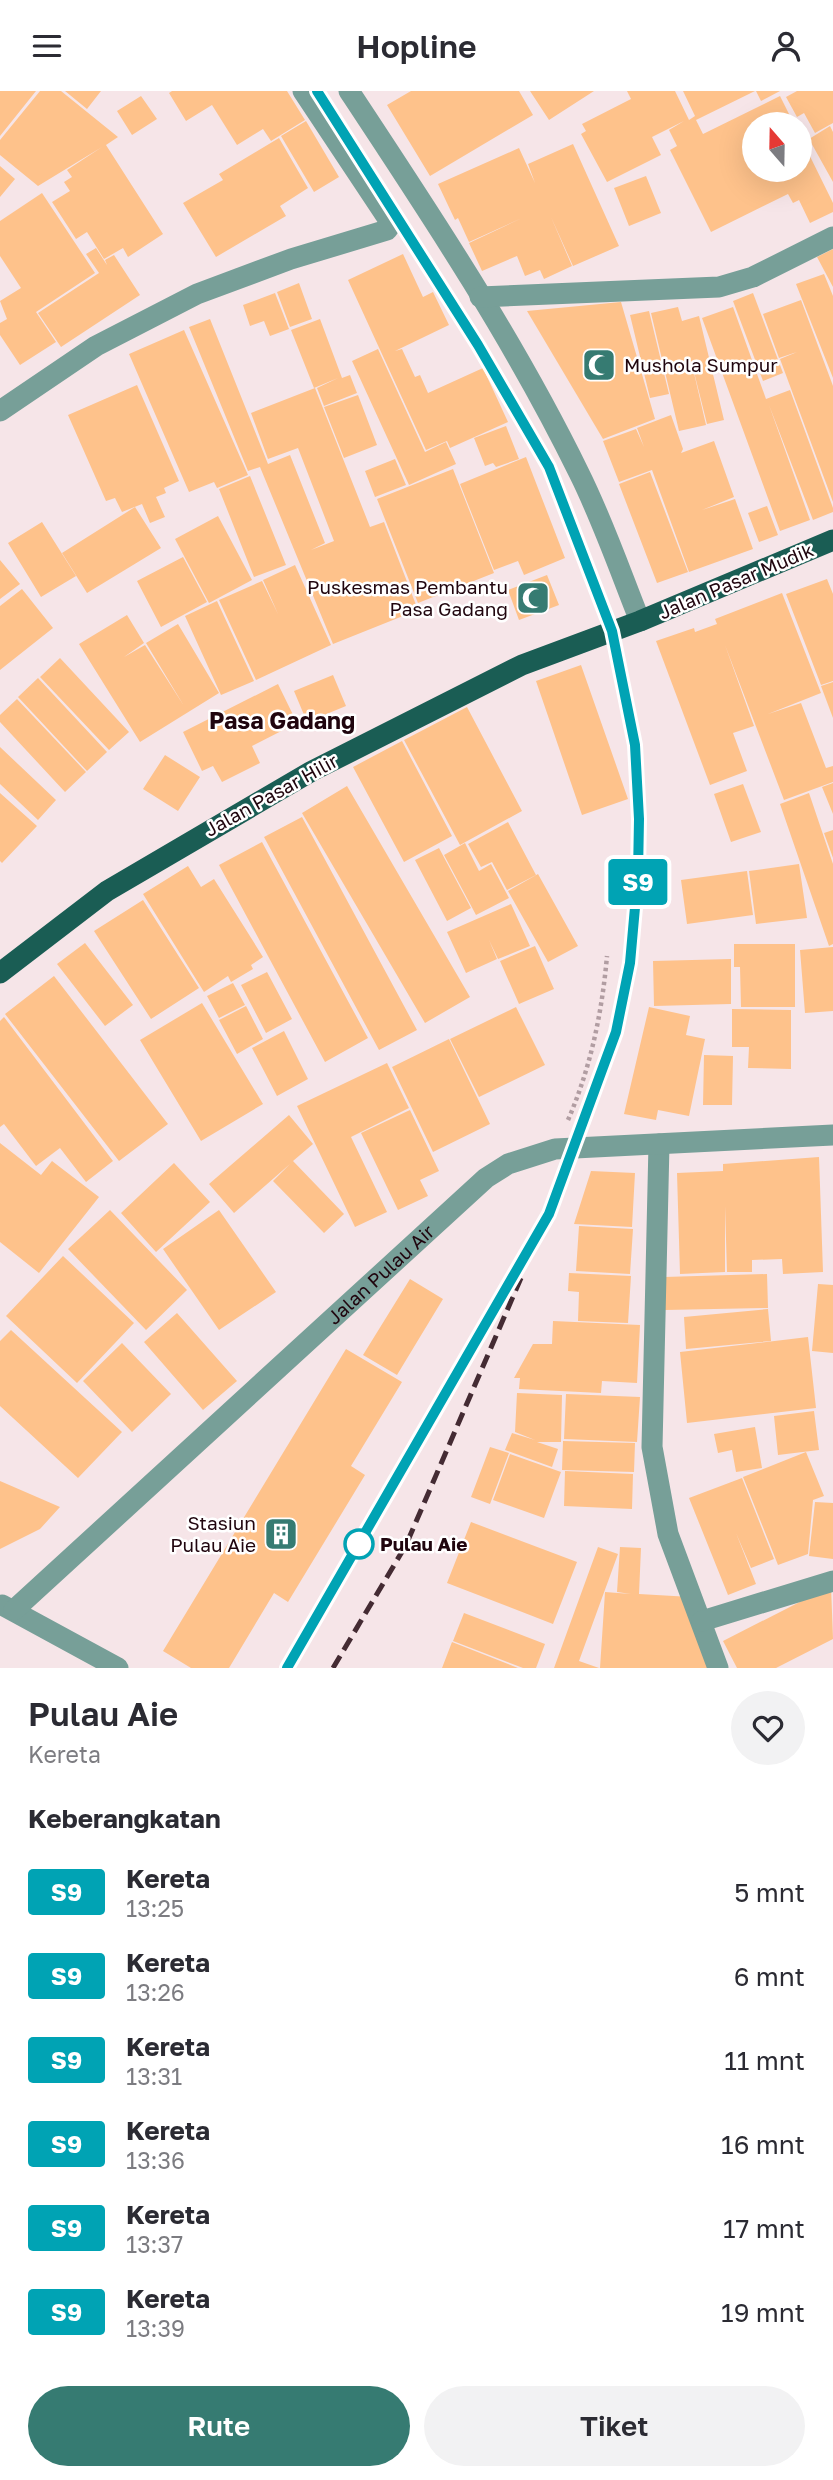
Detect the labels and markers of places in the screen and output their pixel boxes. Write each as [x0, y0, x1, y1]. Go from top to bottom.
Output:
mosque icon: Mushola Sumpur [580, 346, 618, 384]
place label: Mushola Sumpur [624, 353, 778, 376]
place label: Puskesmas Pembantu Pasa Gadang [307, 575, 508, 620]
mosque icon: Puskesmas Pembantu Pasa Gadang [514, 579, 552, 617]
place label: Stasiun Pulau Aie [170, 1511, 256, 1556]
building icon: Stasiun Pulau Aie [262, 1515, 300, 1553]
marker: Pulau Aie [344, 1529, 374, 1559]
place label: Pulau Aie [380, 1532, 467, 1555]

